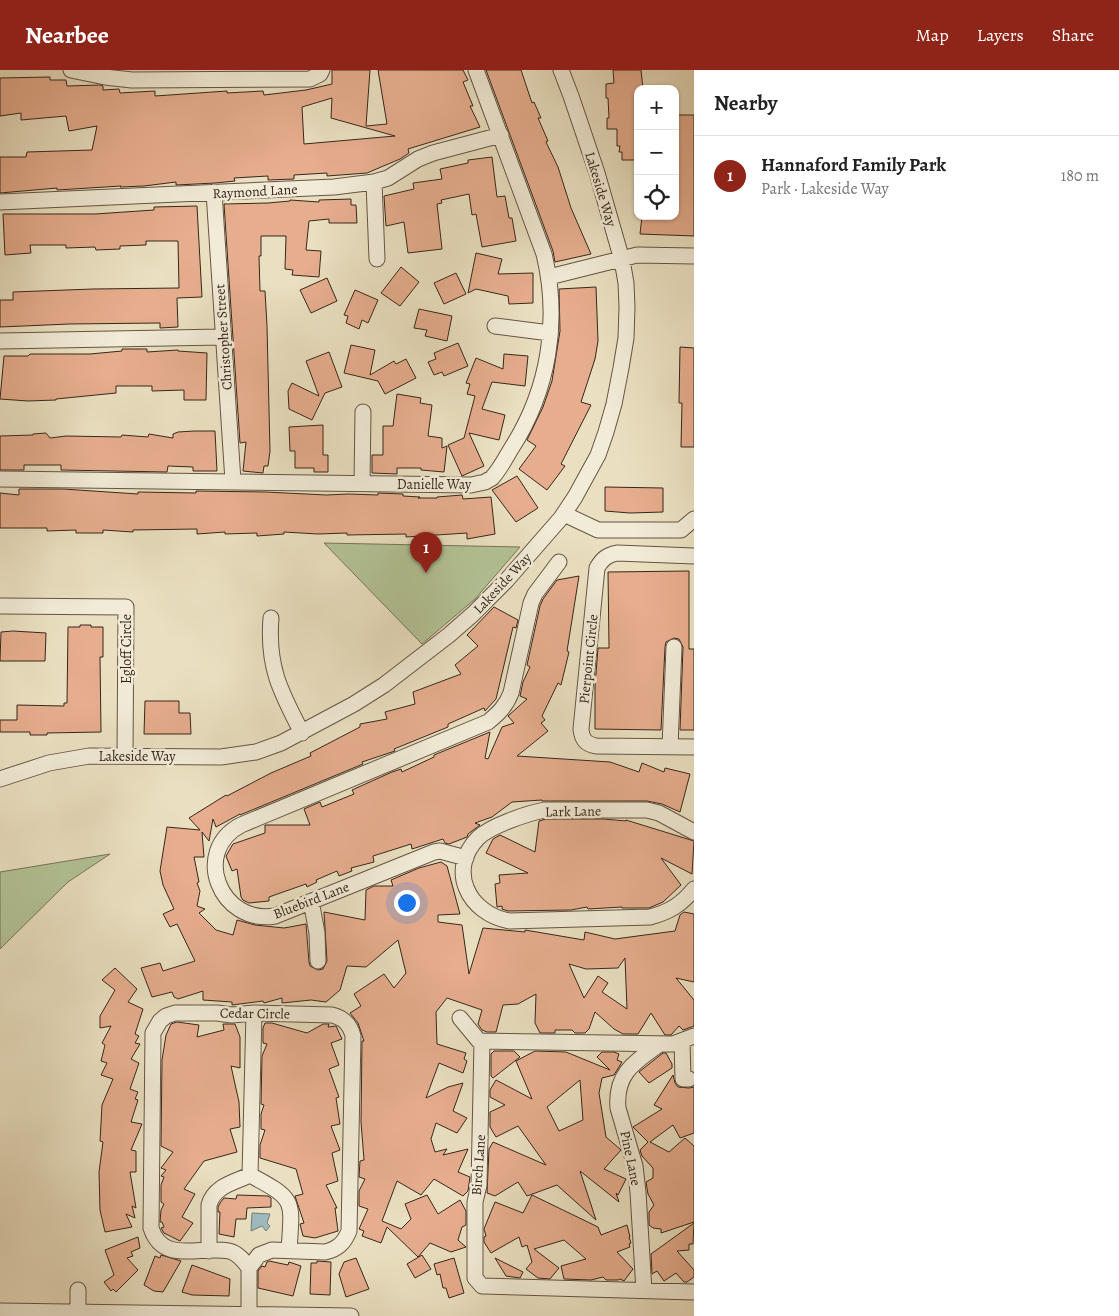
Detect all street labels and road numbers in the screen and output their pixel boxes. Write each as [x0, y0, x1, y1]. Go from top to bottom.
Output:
street label: Lakeside Way [580, 149, 621, 230]
street label: Raymond Lane [212, 180, 298, 203]
street label: Christopher Street [210, 283, 237, 391]
street label: Danielle Way [397, 475, 472, 494]
street label: Lakeside Way [469, 548, 536, 618]
street label: Pierpoint Circle [574, 613, 603, 705]
street label: Egloff Circle [117, 614, 136, 684]
street label: Lakeside Way [98, 747, 176, 766]
street label: Lark Lane [545, 802, 601, 821]
street label: Bluebird Lane [271, 877, 352, 924]
street label: Cedar Circle [220, 1003, 290, 1024]
street label: Pine Lane [615, 1129, 646, 1187]
street label: Birch Lane [467, 1134, 490, 1196]

